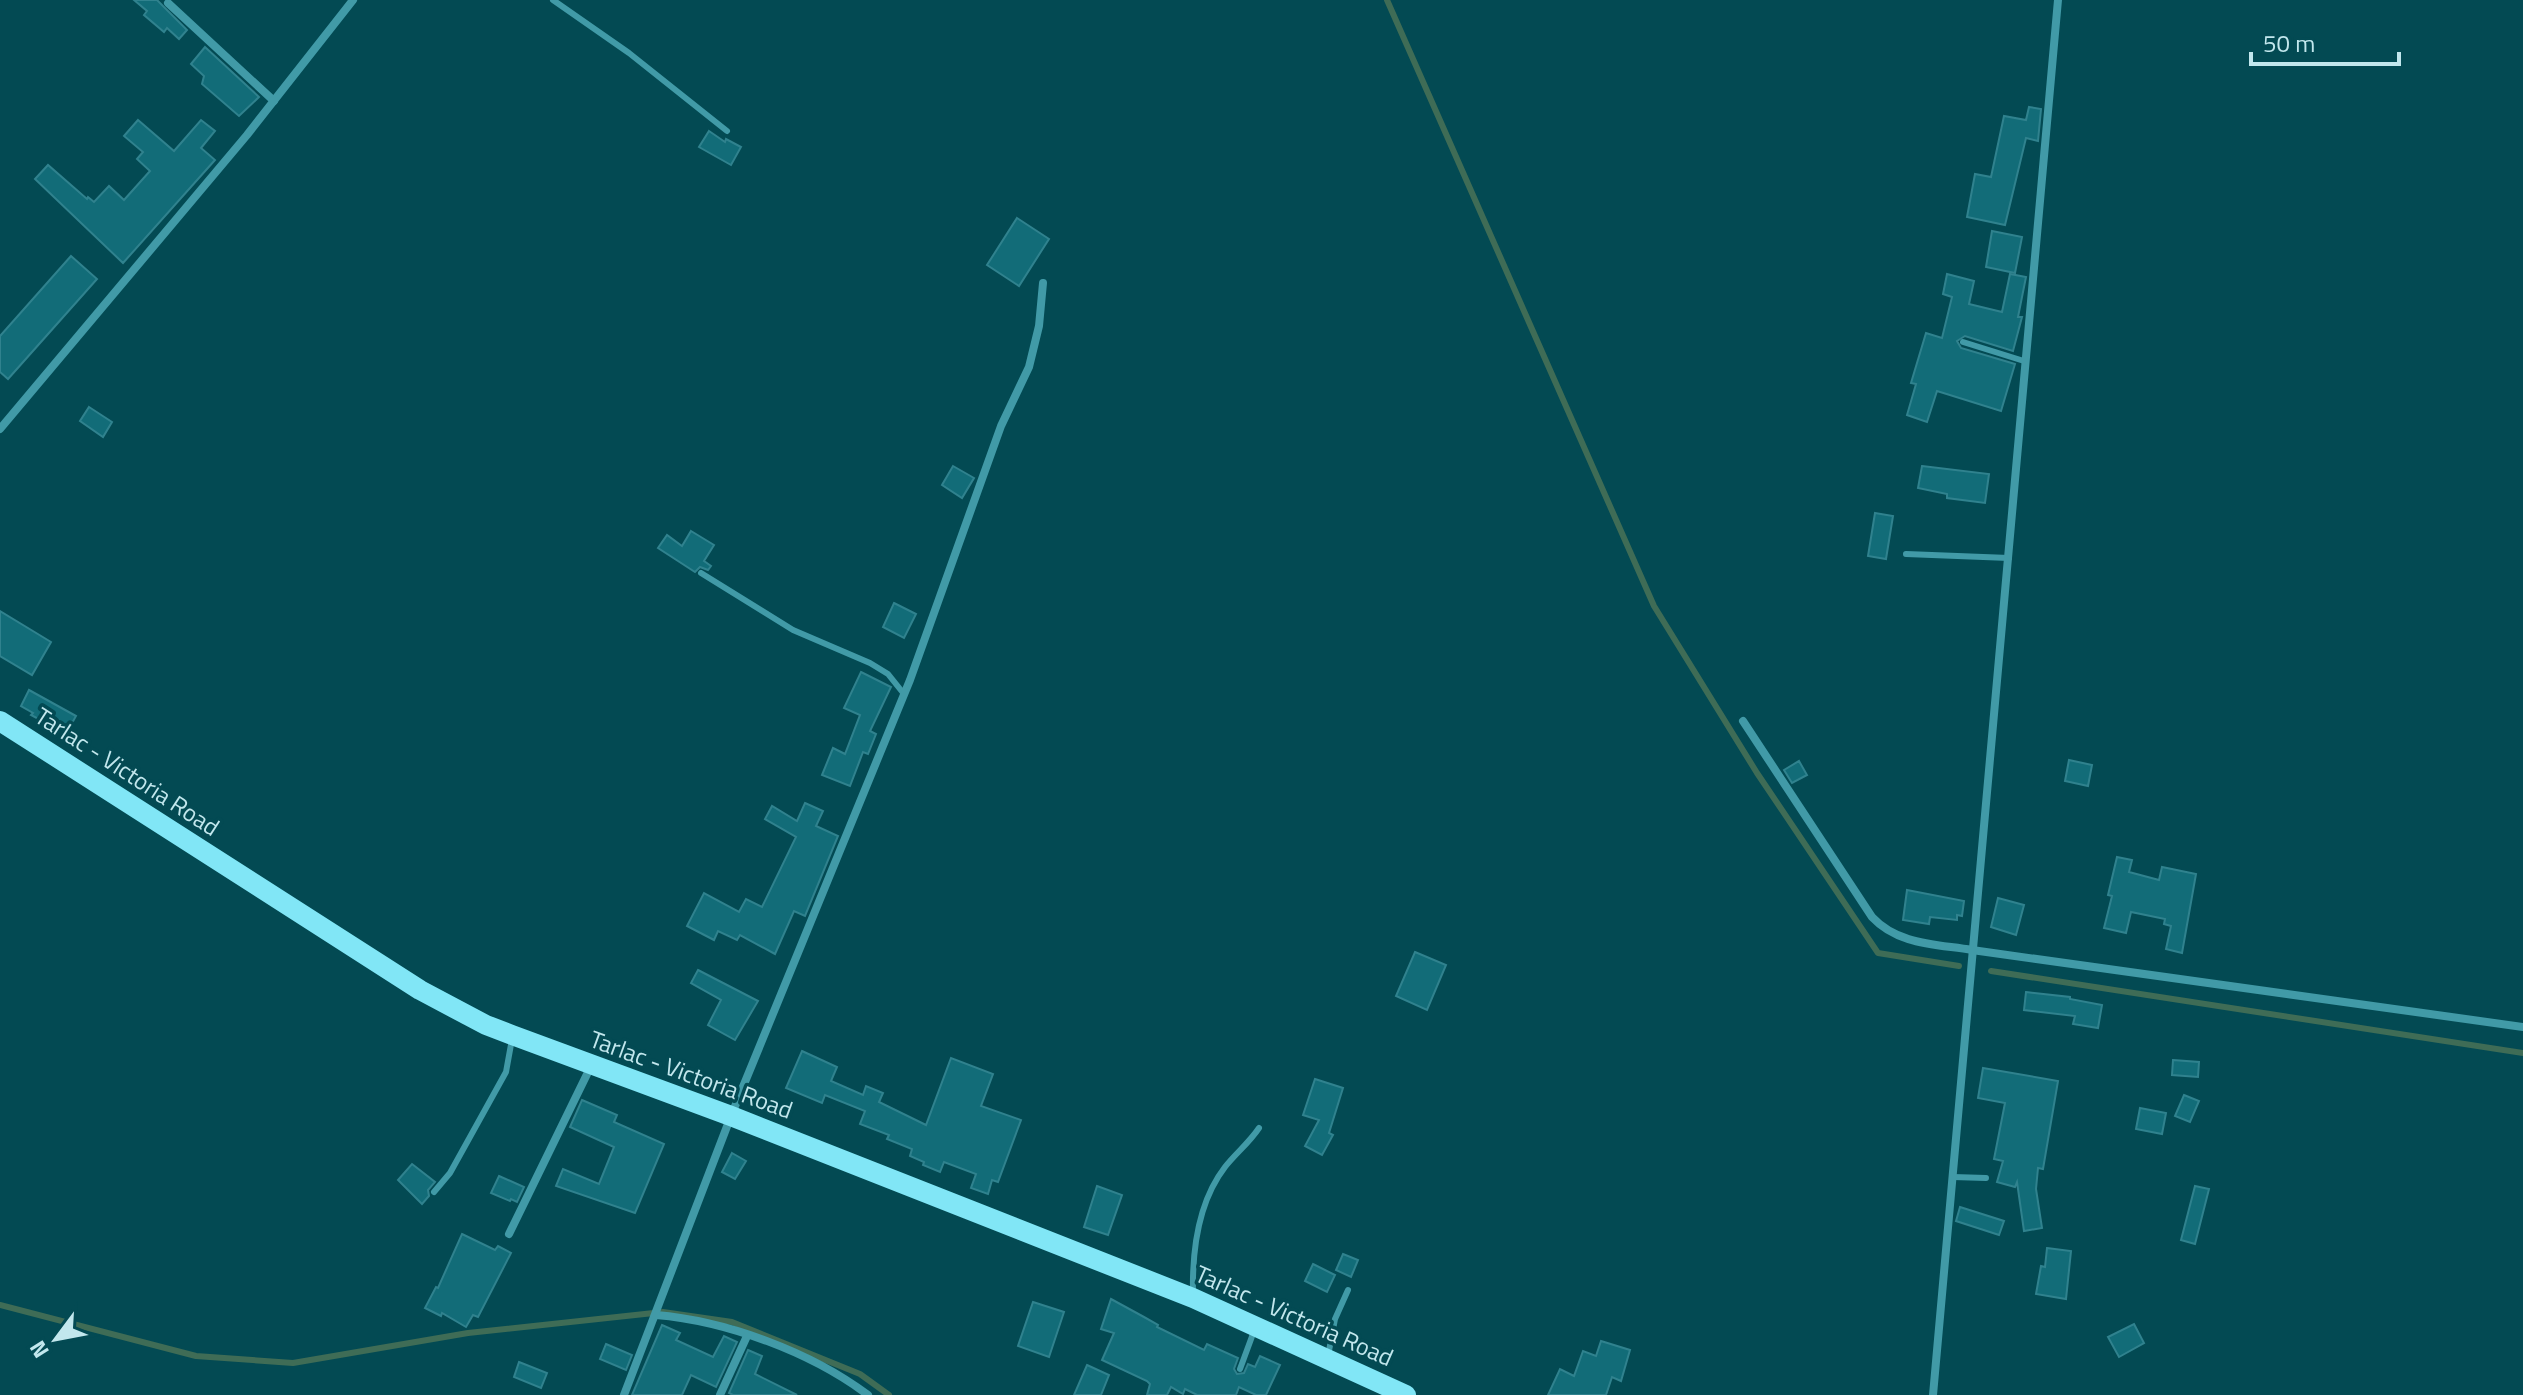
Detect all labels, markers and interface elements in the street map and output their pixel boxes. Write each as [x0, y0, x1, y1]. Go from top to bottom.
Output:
scale bar [2251, 16, 2399, 66]
text: 50 m [2263, 25, 2315, 61]
street label: Tarlac - Victoria Road [28, 698, 227, 844]
street label: Tarlac - Victoria Road [585, 1021, 798, 1127]
street label: Tarlac - Victoria Road [1190, 1255, 1399, 1375]
north arrow [16, 1299, 96, 1379]
text: N [21, 1334, 57, 1365]

